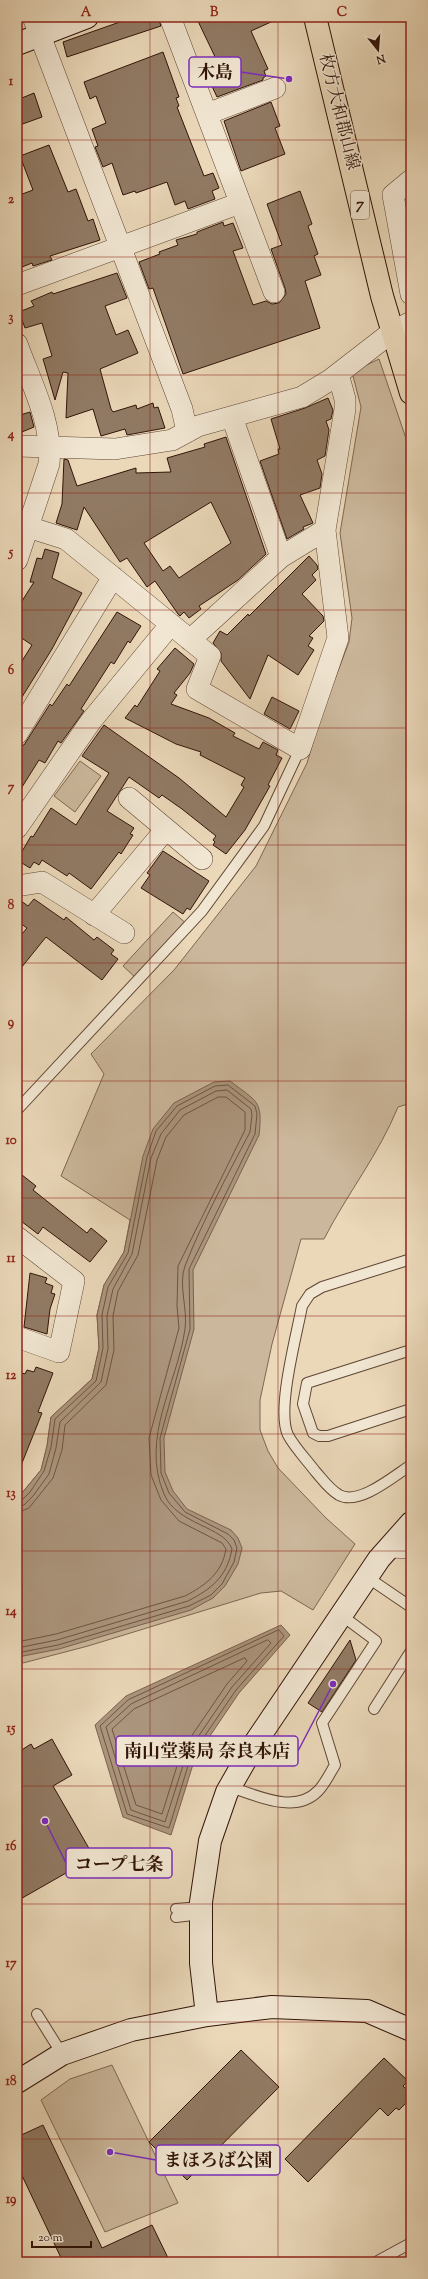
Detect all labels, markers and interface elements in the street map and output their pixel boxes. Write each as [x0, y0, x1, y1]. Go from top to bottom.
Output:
text: A [81, 4, 92, 22]
text: B [210, 4, 219, 22]
text: C [337, 4, 347, 22]
north arrow [358, 30, 398, 70]
text: N [374, 49, 388, 68]
street label: 枚方大和郡山線 [312, 51, 364, 173]
callout: 木島 [189, 57, 241, 87]
text: 木島 [197, 61, 233, 87]
text: 1 [9, 73, 14, 91]
text: 2 [8, 191, 15, 209]
road number: 7 [351, 191, 369, 219]
text: 3 [8, 309, 14, 327]
text: 4 [7, 426, 15, 444]
text: 5 [8, 544, 14, 562]
text: 6 [8, 662, 15, 680]
text: 7 [8, 779, 15, 797]
text: 8 [8, 897, 15, 915]
text: 9 [8, 1014, 15, 1032]
text: 10 [5, 1132, 17, 1150]
text: 11 [7, 1250, 16, 1268]
text: 12 [6, 1367, 17, 1385]
text: 13 [6, 1485, 16, 1503]
text: 14 [6, 1603, 17, 1621]
text: 15 [7, 1720, 16, 1738]
callout: 南山堂薬局 奈良本店 [116, 1736, 298, 1766]
text: 南山堂薬局 奈良本店 [124, 1740, 290, 1766]
text: 16 [6, 1838, 17, 1856]
callout: コープ七条 [66, 1848, 172, 1878]
text: コープ七条 [74, 1853, 164, 1879]
text: 17 [6, 1955, 17, 1973]
text: 18 [6, 2073, 17, 2091]
callout: まほろば公園 [156, 2145, 280, 2175]
text: まほろば公園 [164, 2149, 272, 2175]
text: 19 [6, 2191, 17, 2209]
scale bar [32, 2223, 91, 2249]
text: 20 m [38, 2229, 63, 2247]

